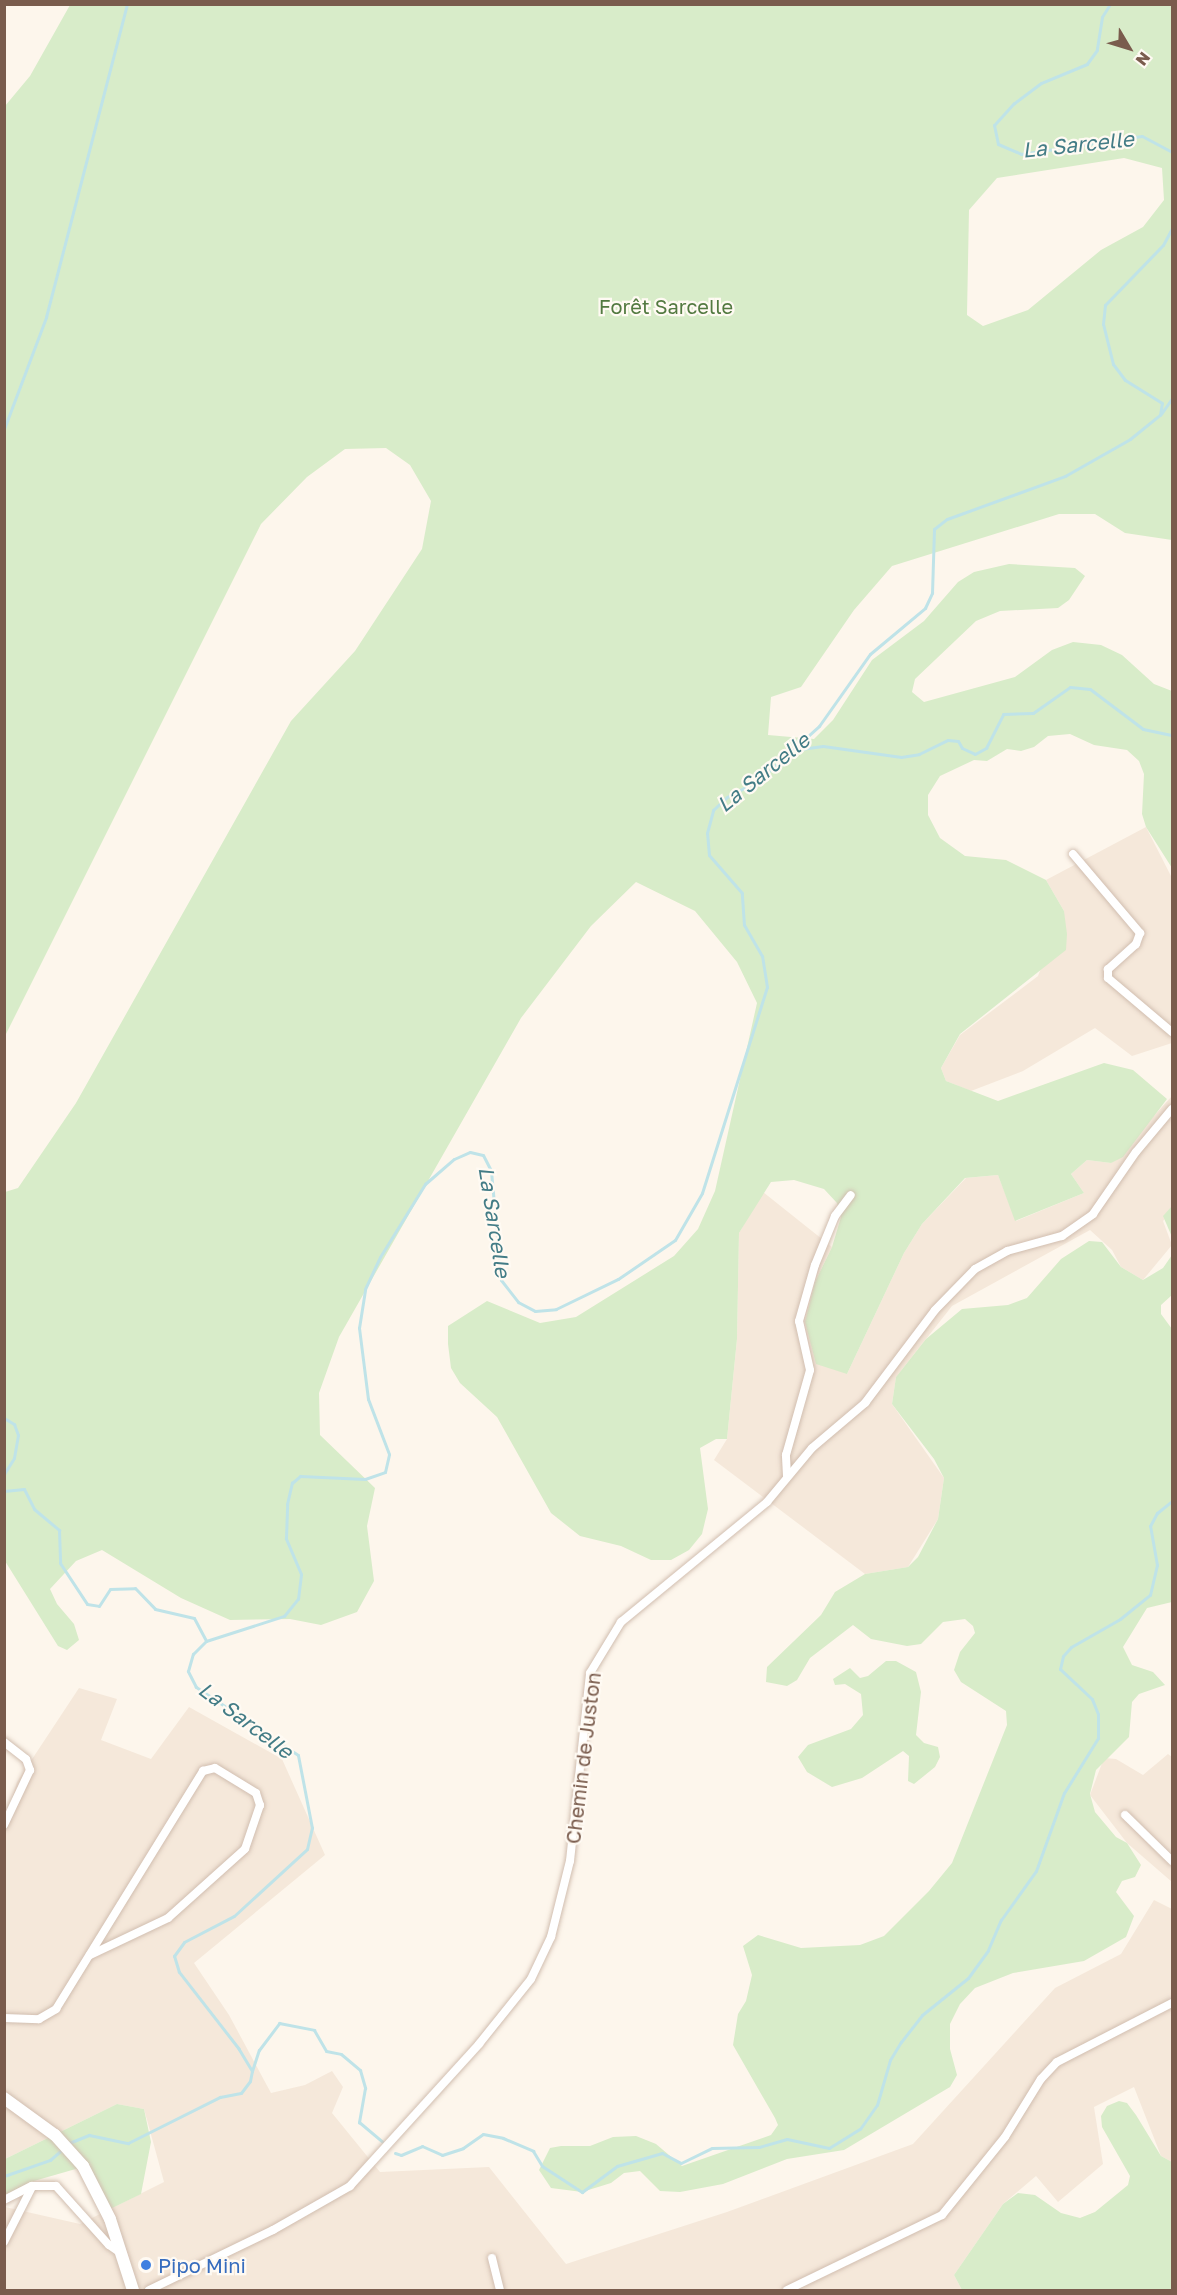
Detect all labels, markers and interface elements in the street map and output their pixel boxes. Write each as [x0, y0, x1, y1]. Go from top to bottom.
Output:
north arrow [1099, 18, 1159, 78]
text: N [1132, 48, 1155, 70]
water label: La Sarcelle [1021, 126, 1135, 162]
park label: Forêt Sarcelle [599, 294, 733, 318]
water label: La Sarcelle [712, 727, 814, 817]
water label: La Sarcelle [474, 1165, 516, 1279]
street label: Chemin de Juston [561, 1671, 605, 1845]
water label: La Sarcelle [194, 1676, 298, 1764]
place label: Pipo Mini [158, 2253, 246, 2277]
marker: Pipo Mini [139, 2258, 153, 2272]

